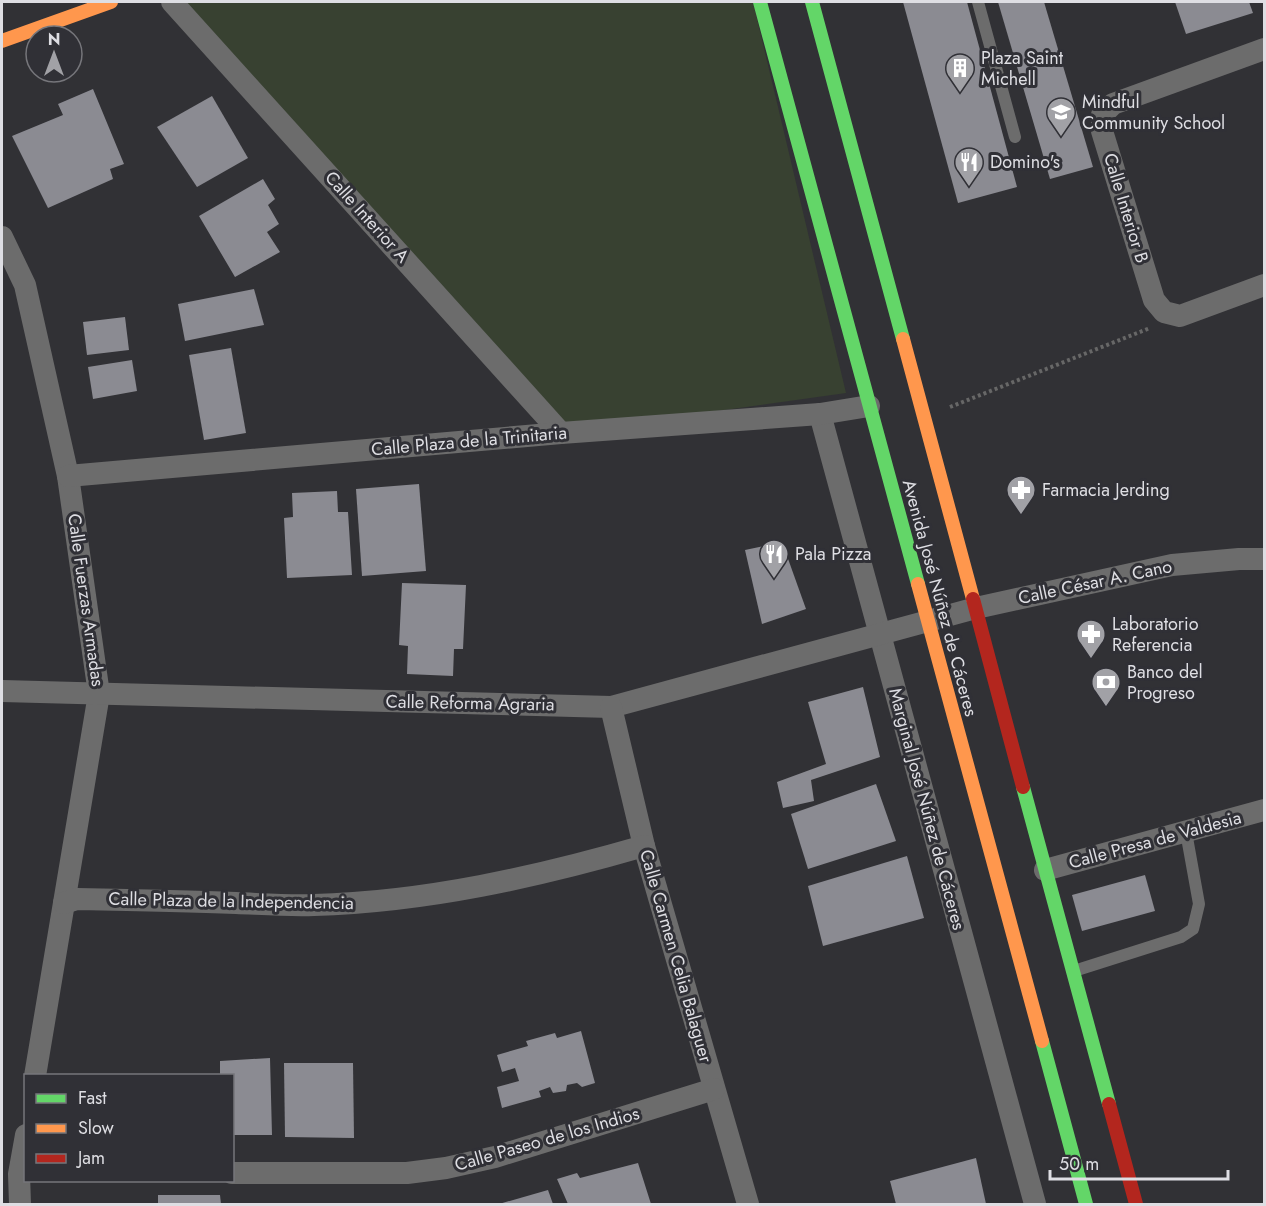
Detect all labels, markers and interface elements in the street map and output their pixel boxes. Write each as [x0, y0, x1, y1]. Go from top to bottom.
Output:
north arrow [24, 24, 84, 84]
text: N [48, 28, 60, 51]
place label: Plaza Saint Michell [981, 45, 1064, 92]
building icon: Plaza Saint Michell [944, 52, 976, 94]
place label: Mindful Community School [1082, 89, 1225, 136]
school or university icon: Mindful Community School [1045, 96, 1077, 138]
restaurant icon: Domino's [953, 146, 985, 188]
place label: Domino's [990, 149, 1060, 175]
street label: Calle Interior B [1097, 150, 1155, 266]
street label: Calle Interior A [319, 165, 415, 269]
street label: Calle Plaza de la Trinitaria [370, 419, 568, 463]
pharmacy icon: Farmacia Jerding [1005, 474, 1037, 516]
street label: Avenida José Núñez de Cáceres [896, 477, 984, 719]
place label: Farmacia Jerding [1042, 477, 1170, 503]
street label: Calle Fuerzas Armadas [61, 512, 111, 688]
restaurant icon: Pala Pizza [758, 538, 790, 580]
place label: Pala Pizza [795, 541, 871, 567]
street label: Calle César A. Cano [1016, 553, 1174, 611]
place label: Laboratorio Referencia [1112, 611, 1199, 658]
pharmacy icon: Laboratorio Referencia [1075, 618, 1107, 660]
place label: Banco del Progreso [1127, 659, 1203, 706]
bank icon: Banco del Progreso [1090, 666, 1122, 708]
street label: Marginal José Núñez de Cáceres [882, 685, 972, 933]
street label: Calle Reforma Agraria [385, 689, 555, 717]
street label: Calle Presa de Valdesia [1066, 804, 1244, 876]
street label: Calle Carmen Celia Balaguer [633, 846, 719, 1066]
street label: Calle Plaza de la Independencia [108, 886, 354, 916]
legend [24, 1074, 234, 1182]
text: Fast [78, 1085, 107, 1111]
street label: Calle Paseo de los Indios [452, 1100, 642, 1178]
text: Slow [78, 1115, 115, 1141]
scale bar [1050, 1143, 1228, 1181]
text: Jam [76, 1145, 105, 1171]
text: 50 m [1059, 1151, 1099, 1177]

